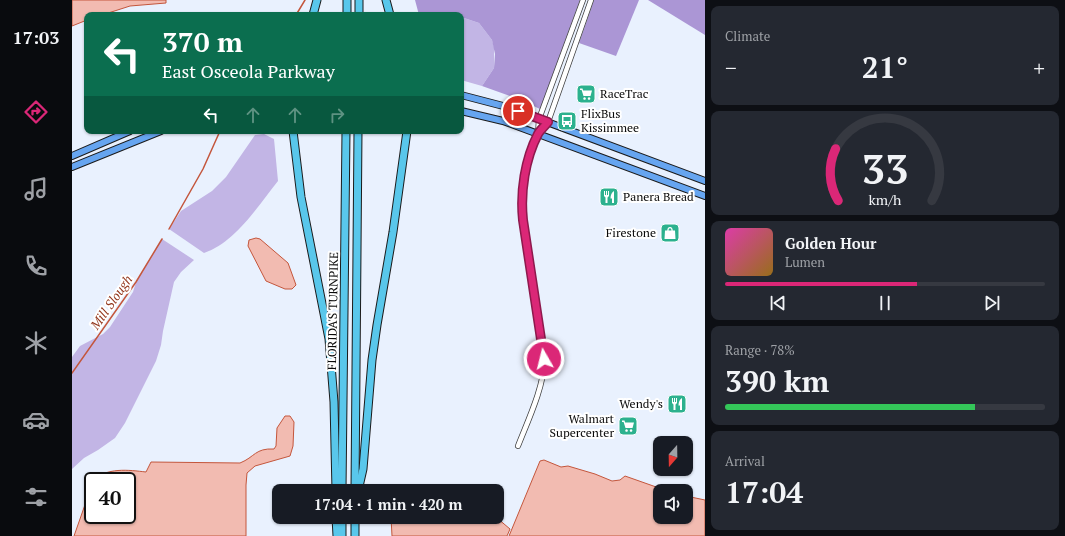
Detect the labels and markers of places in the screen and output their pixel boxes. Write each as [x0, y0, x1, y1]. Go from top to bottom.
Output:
supermarket icon: RaceTrac [575, 83, 597, 105]
place label: RaceTrac [600, 86, 649, 101]
pin [501, 94, 535, 128]
place label: FlixBus Kissimmee [581, 106, 639, 135]
bus stop icon: FlixBus Kissimmee [556, 110, 578, 132]
restaurant icon: Panera Bread [598, 186, 620, 208]
place label: Panera Bread [623, 189, 694, 204]
shop icon: Firestone [659, 222, 681, 244]
place label: Firestone [606, 225, 656, 240]
restaurant icon: Wendy's [666, 393, 688, 415]
place label: Wendy's [619, 396, 663, 411]
place label: Walmart Supercenter [550, 411, 615, 440]
supermarket icon: Walmart Supercenter [617, 415, 639, 437]

